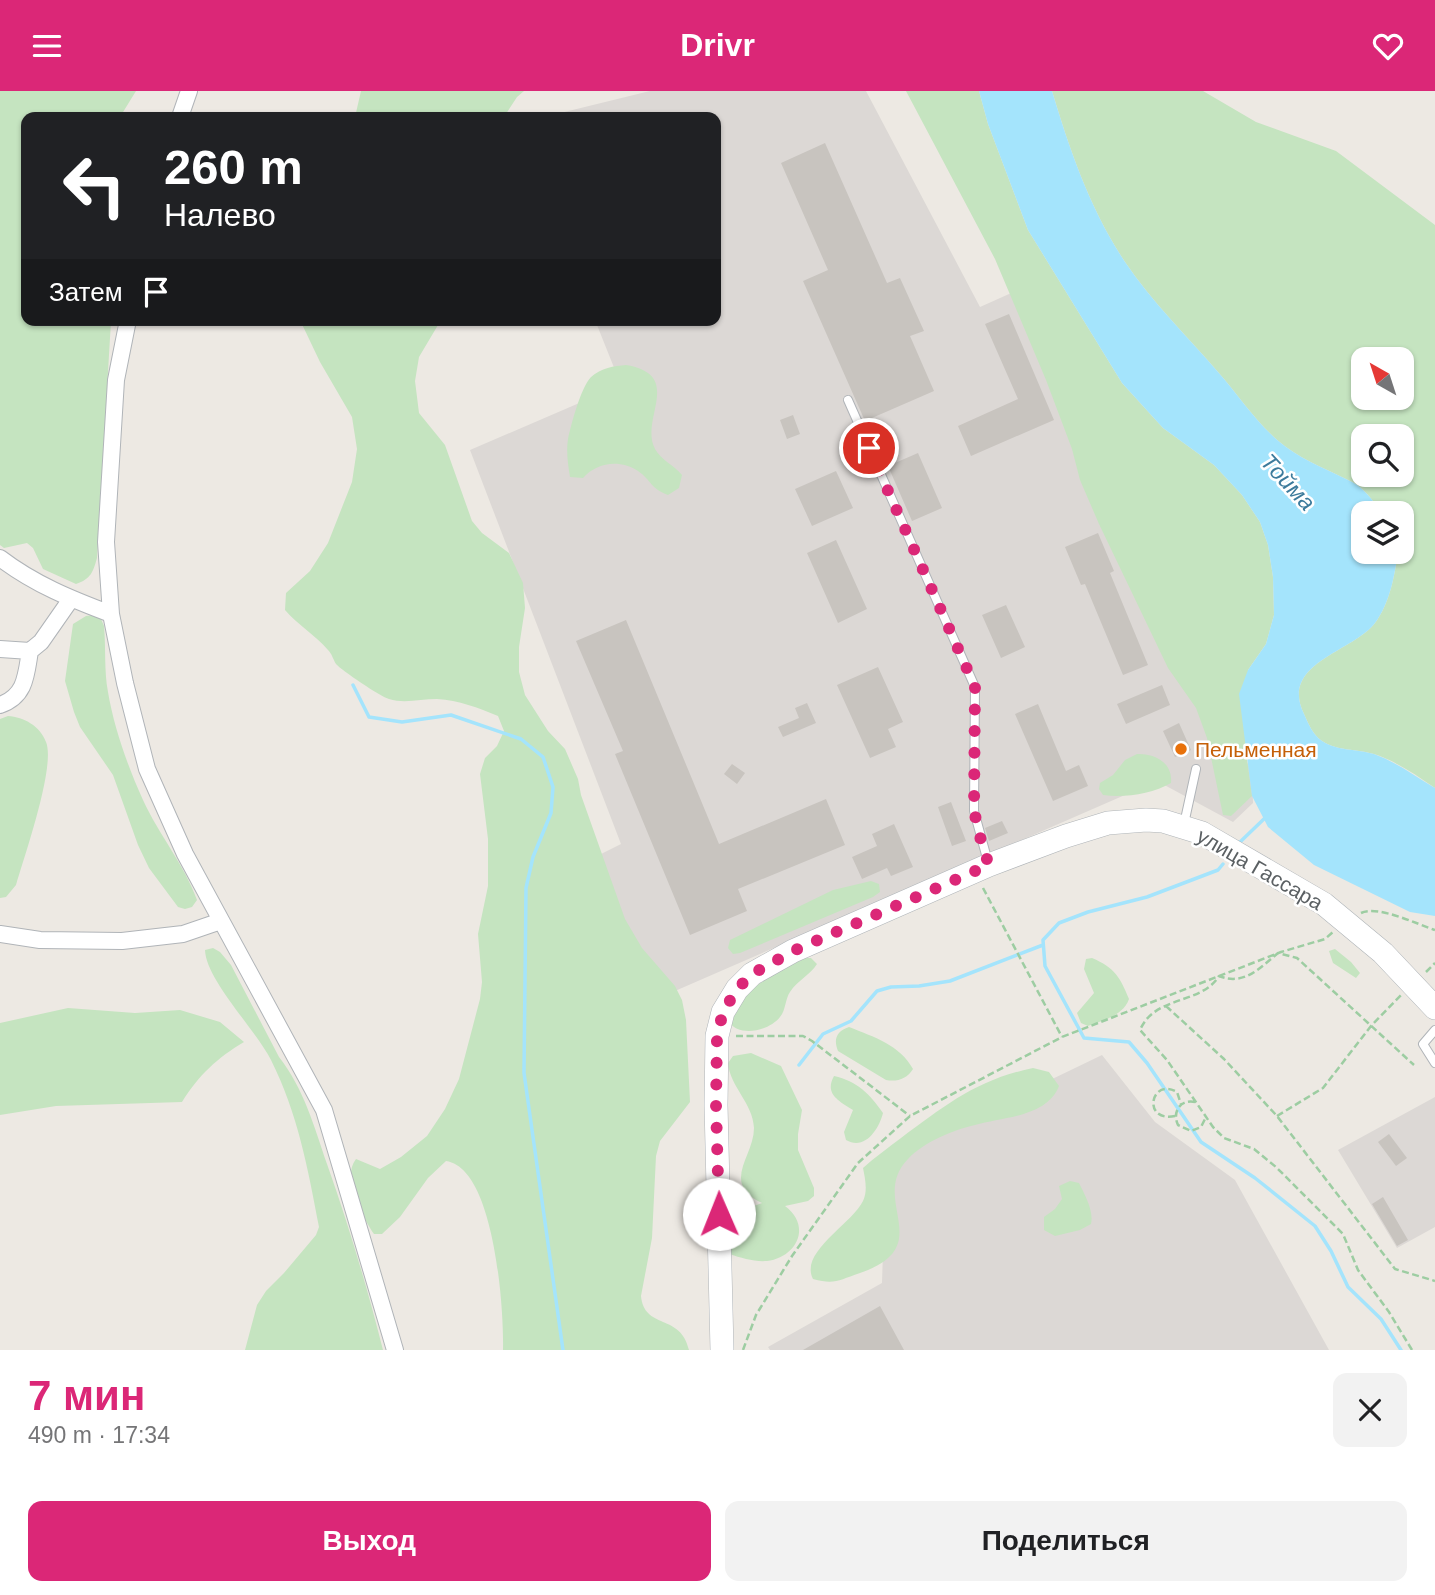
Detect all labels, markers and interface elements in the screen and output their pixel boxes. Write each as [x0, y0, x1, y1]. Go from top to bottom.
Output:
icon: menu [28, 27, 66, 65]
text: Drivr [680, 27, 755, 63]
icon: heart [1369, 27, 1407, 65]
icon: left [49, 140, 140, 231]
text: 260 m [164, 140, 303, 194]
text: Налево [164, 197, 276, 233]
icon: arrive [137, 273, 175, 311]
text: Затем [49, 277, 123, 307]
north arrow [1351, 347, 1414, 409]
map controls [1351, 347, 1414, 564]
pin [839, 418, 899, 478]
button: search [1351, 424, 1414, 487]
icon: arrive [850, 429, 888, 467]
water label: Тойма [1255, 448, 1321, 516]
button: layers [1351, 501, 1414, 564]
place label: Пельменная [1195, 738, 1317, 761]
marker: Пельменная [1173, 741, 1189, 757]
street label: улица Гассара [1193, 824, 1327, 914]
position arrow [682, 1177, 756, 1251]
text: 7 мин [28, 1372, 145, 1419]
button: close [1333, 1373, 1407, 1447]
text: 490 m · 17:34 [28, 1422, 170, 1448]
button: Выход [28, 1501, 711, 1581]
button: Поделиться [725, 1501, 1407, 1581]

